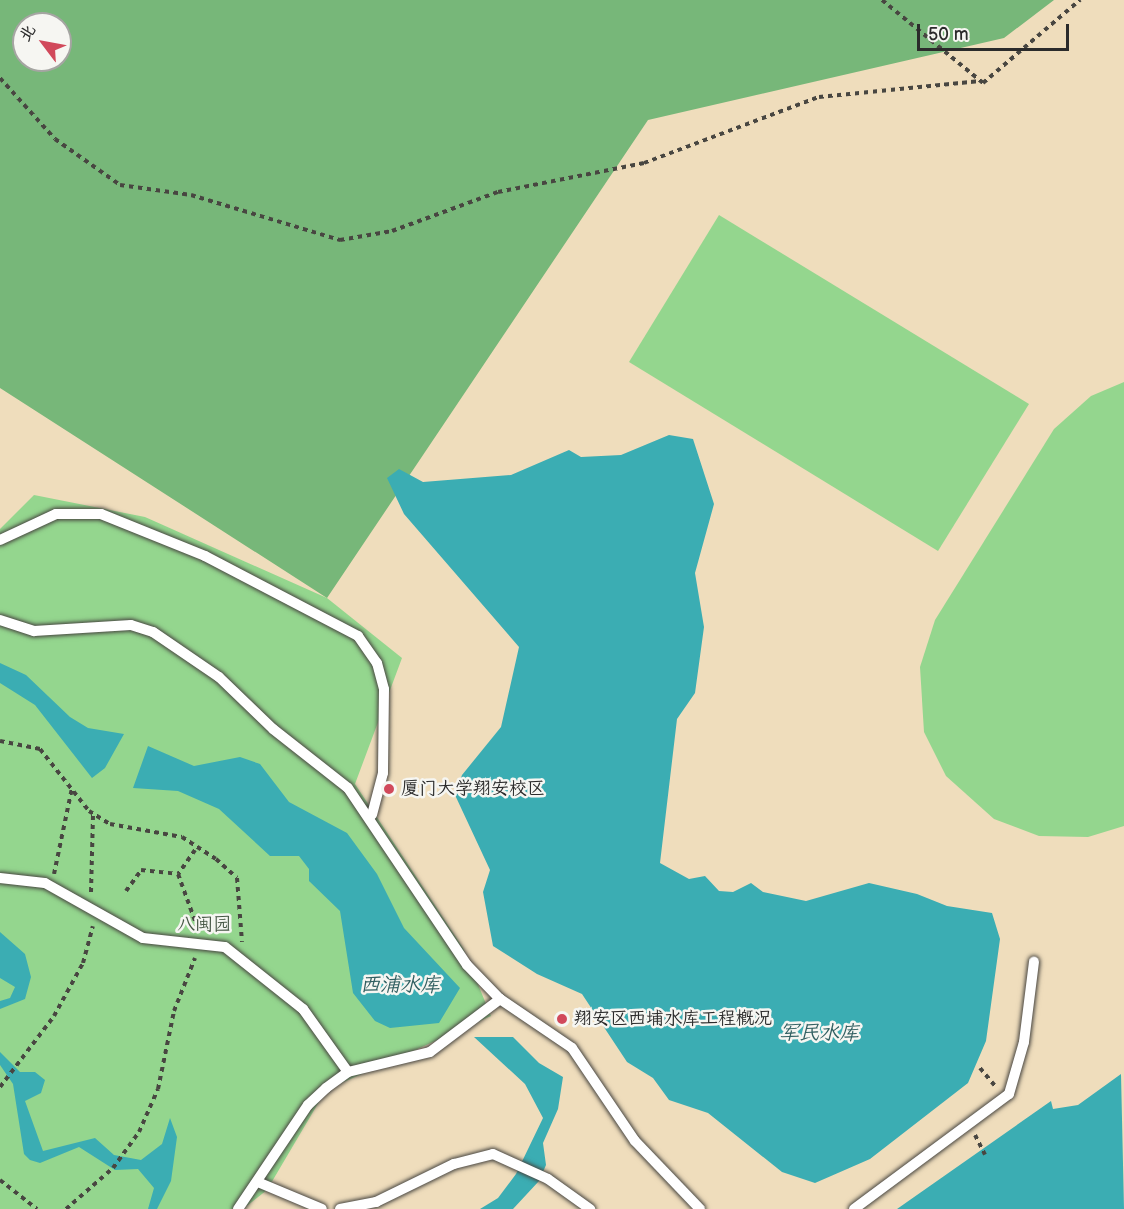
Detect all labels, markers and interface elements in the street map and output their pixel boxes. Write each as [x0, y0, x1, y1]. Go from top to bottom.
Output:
north arrow [12, 12, 72, 72]
scale bar [920, 12, 1072, 50]
text: 北 [16, 21, 40, 45]
text: 50 m [928, 24, 969, 45]
place label: 厦门大学翔安校区 [401, 778, 545, 800]
marker: 厦门大学翔安校区 [382, 782, 396, 796]
park label: 八闽园 [177, 914, 231, 936]
water label: 西浦水库 [360, 973, 440, 997]
place label: 翔安区西埔水库工程概况 [574, 1008, 772, 1030]
marker: 翔安区西埔水库工程概况 [555, 1012, 569, 1026]
water label: 军民水库 [779, 1021, 859, 1045]

